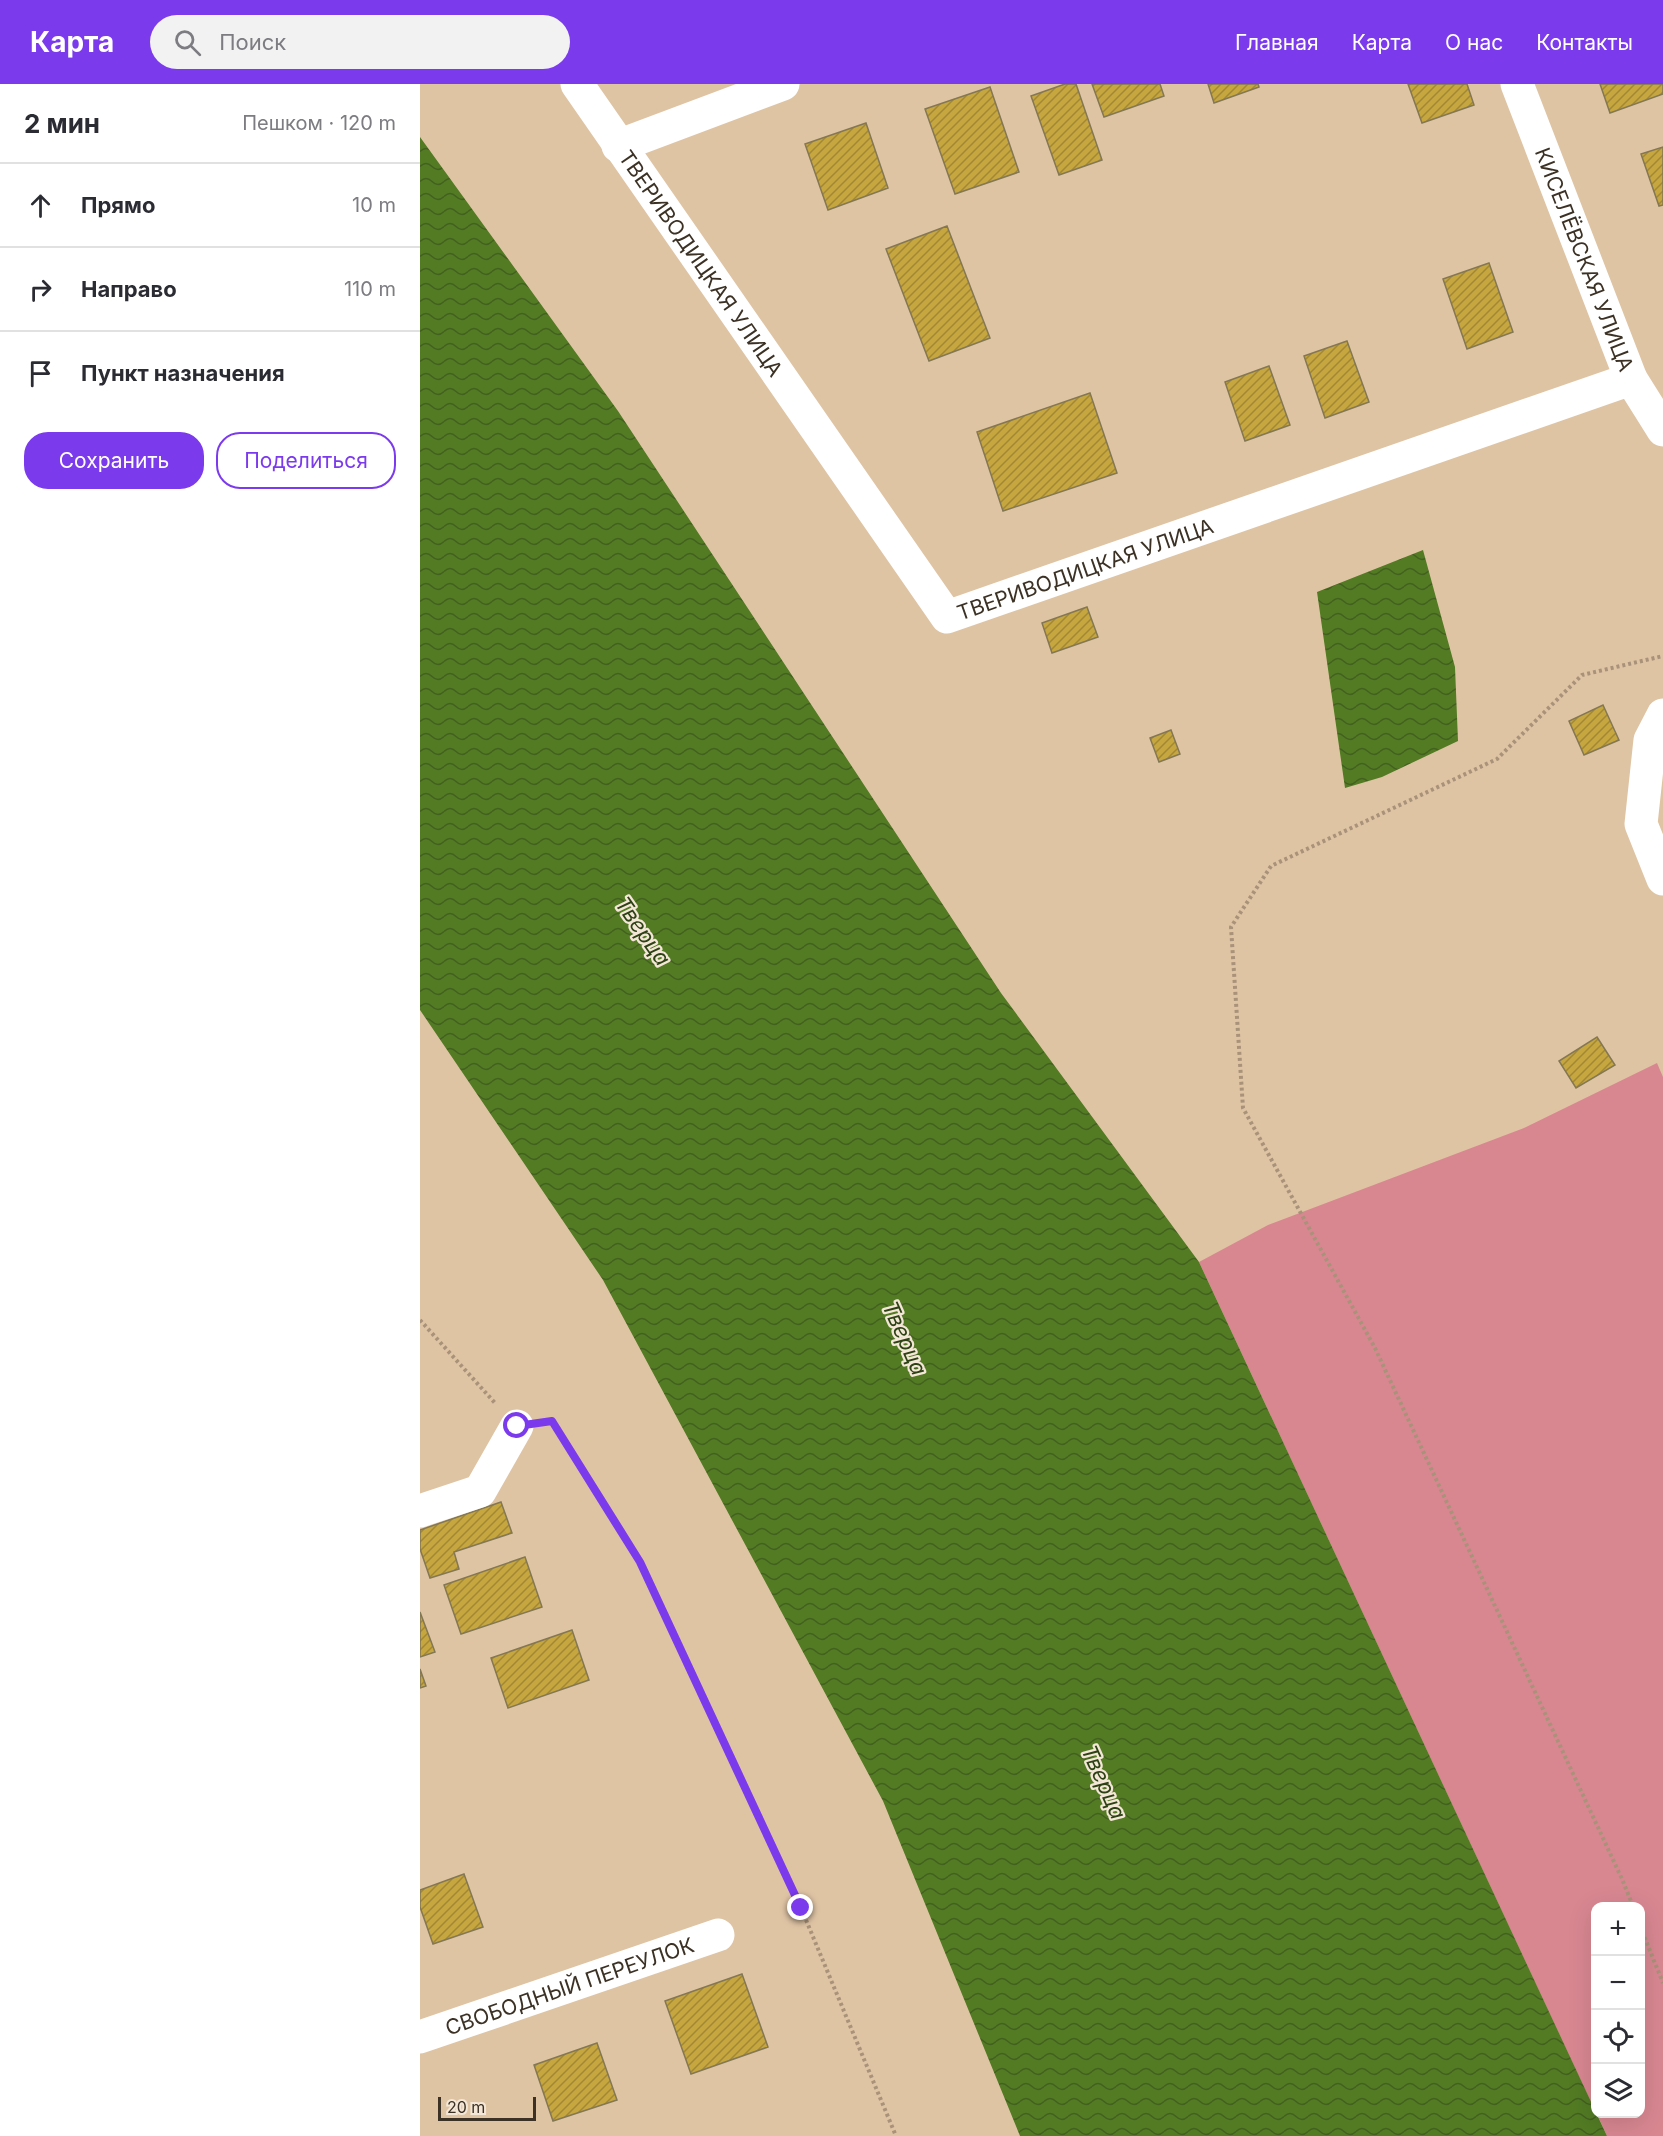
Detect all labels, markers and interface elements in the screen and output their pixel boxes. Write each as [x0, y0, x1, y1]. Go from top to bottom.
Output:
search box [150, 15, 570, 69]
text: Карта [30, 25, 114, 59]
icon: search [171, 26, 204, 59]
text: Поиск [219, 29, 286, 55]
text: Главная [1235, 30, 1319, 55]
text: Карта [1352, 30, 1412, 55]
text: О нас [1445, 30, 1503, 55]
text: Контакты [1536, 30, 1633, 55]
text: 2 мин [24, 108, 100, 139]
text: Пешком · 120 m [242, 111, 396, 135]
street label: КИСЕЛЁВСКАЯ УЛИЦА [1530, 144, 1639, 375]
street label: ТВЕРИВОДИЦКАЯ УЛИЦА [614, 145, 788, 381]
icon: ahead [24, 189, 57, 222]
text: Прямо [81, 192, 155, 218]
text: 10 m [352, 193, 396, 217]
icon: right [24, 273, 57, 306]
text: Направо [81, 276, 177, 302]
text: 110 m [344, 277, 396, 301]
icon: arrive [24, 357, 57, 390]
text: Пункт назначения [81, 360, 285, 386]
button: Сохранить [24, 432, 204, 489]
button: Поделиться [216, 432, 396, 489]
street label: ТВЕРИВОДИЦКАЯ УЛИЦА [954, 513, 1216, 625]
water label: Тверца [610, 892, 676, 970]
water label: Тверца [877, 1297, 933, 1379]
route start [503, 1412, 529, 1438]
water label: Тверца [1076, 1741, 1132, 1823]
route end [787, 1894, 813, 1920]
map controls [1591, 1902, 1645, 2118]
button: + [1591, 1902, 1645, 1956]
street label: СВОБОДНЫЙ ПЕРЕУЛОК [442, 1932, 697, 2040]
button: − [1591, 1956, 1645, 2010]
button: locate [1591, 2010, 1645, 2064]
button: layers [1591, 2064, 1645, 2118]
scale bar [438, 2094, 536, 2122]
text: 20 m [447, 2097, 485, 2117]

